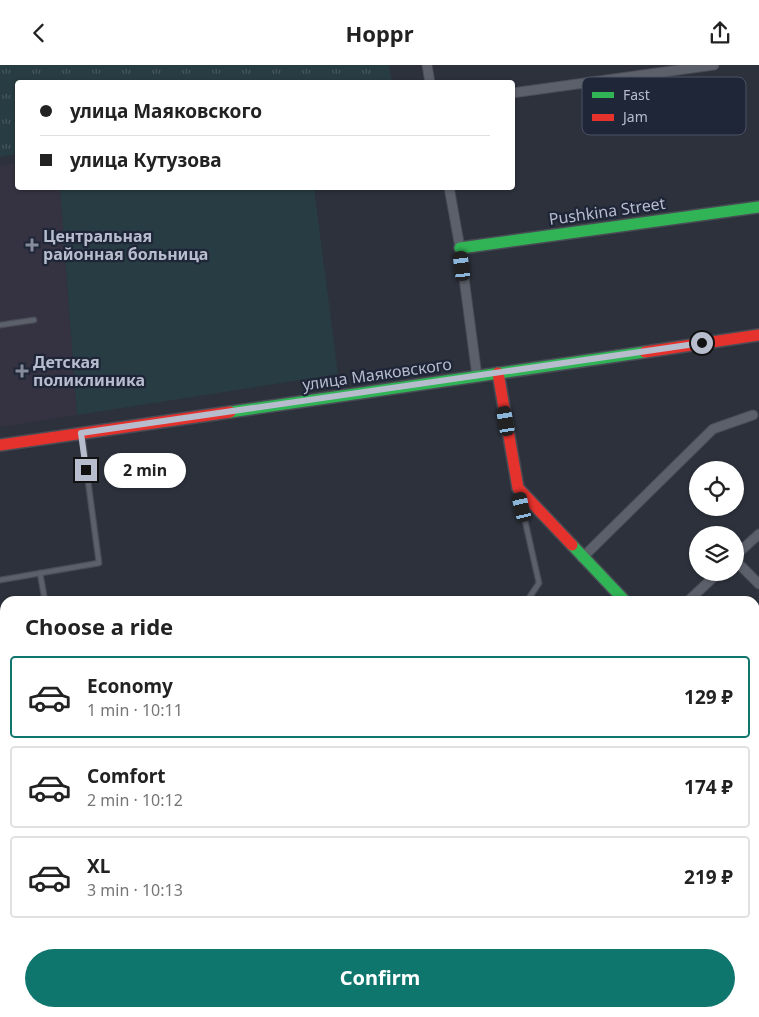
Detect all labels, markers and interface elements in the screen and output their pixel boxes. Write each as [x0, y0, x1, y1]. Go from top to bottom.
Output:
text: Hoppr [345, 18, 414, 48]
icon: back [25, 19, 53, 47]
icon: share [706, 19, 734, 47]
legend [582, 77, 746, 135]
text: Fast [623, 85, 650, 104]
text: улица Маяковского [70, 98, 262, 124]
text: Jam [621, 107, 648, 126]
text: улица Кутузова [70, 147, 222, 173]
street label: Pushkina Street [547, 192, 667, 230]
place label: Центральная районная больница [43, 225, 208, 265]
marker: Центральная районная больница [25, 238, 39, 252]
car [452, 250, 471, 282]
route start [691, 332, 713, 354]
place label: Детская поликлиника [33, 351, 145, 391]
street label: улица Маяковского [301, 353, 453, 395]
marker: Детская поликлиника [15, 364, 29, 378]
car [496, 405, 515, 437]
callout: 2 min [104, 453, 186, 487]
route end [75, 459, 97, 481]
text: 2 min [123, 459, 167, 481]
map controls [689, 461, 744, 581]
button: locate [689, 461, 744, 516]
car [511, 491, 532, 523]
button: layers [689, 526, 744, 581]
text: Choose a ride [25, 611, 173, 641]
text: Economy [87, 673, 173, 699]
icon: car [27, 675, 72, 720]
text: 129 ₽ [684, 684, 733, 710]
text: 1 min · 10:11 [87, 699, 183, 721]
text: Comfort [87, 763, 166, 789]
icon: car [27, 765, 72, 810]
text: 174 ₽ [684, 774, 733, 800]
text: 2 min · 10:12 [87, 789, 183, 811]
text: XL [87, 853, 110, 879]
icon: car [27, 855, 72, 900]
text: 219 ₽ [684, 864, 733, 890]
text: 3 min · 10:13 [87, 879, 183, 901]
button: Confirm [25, 949, 735, 1007]

